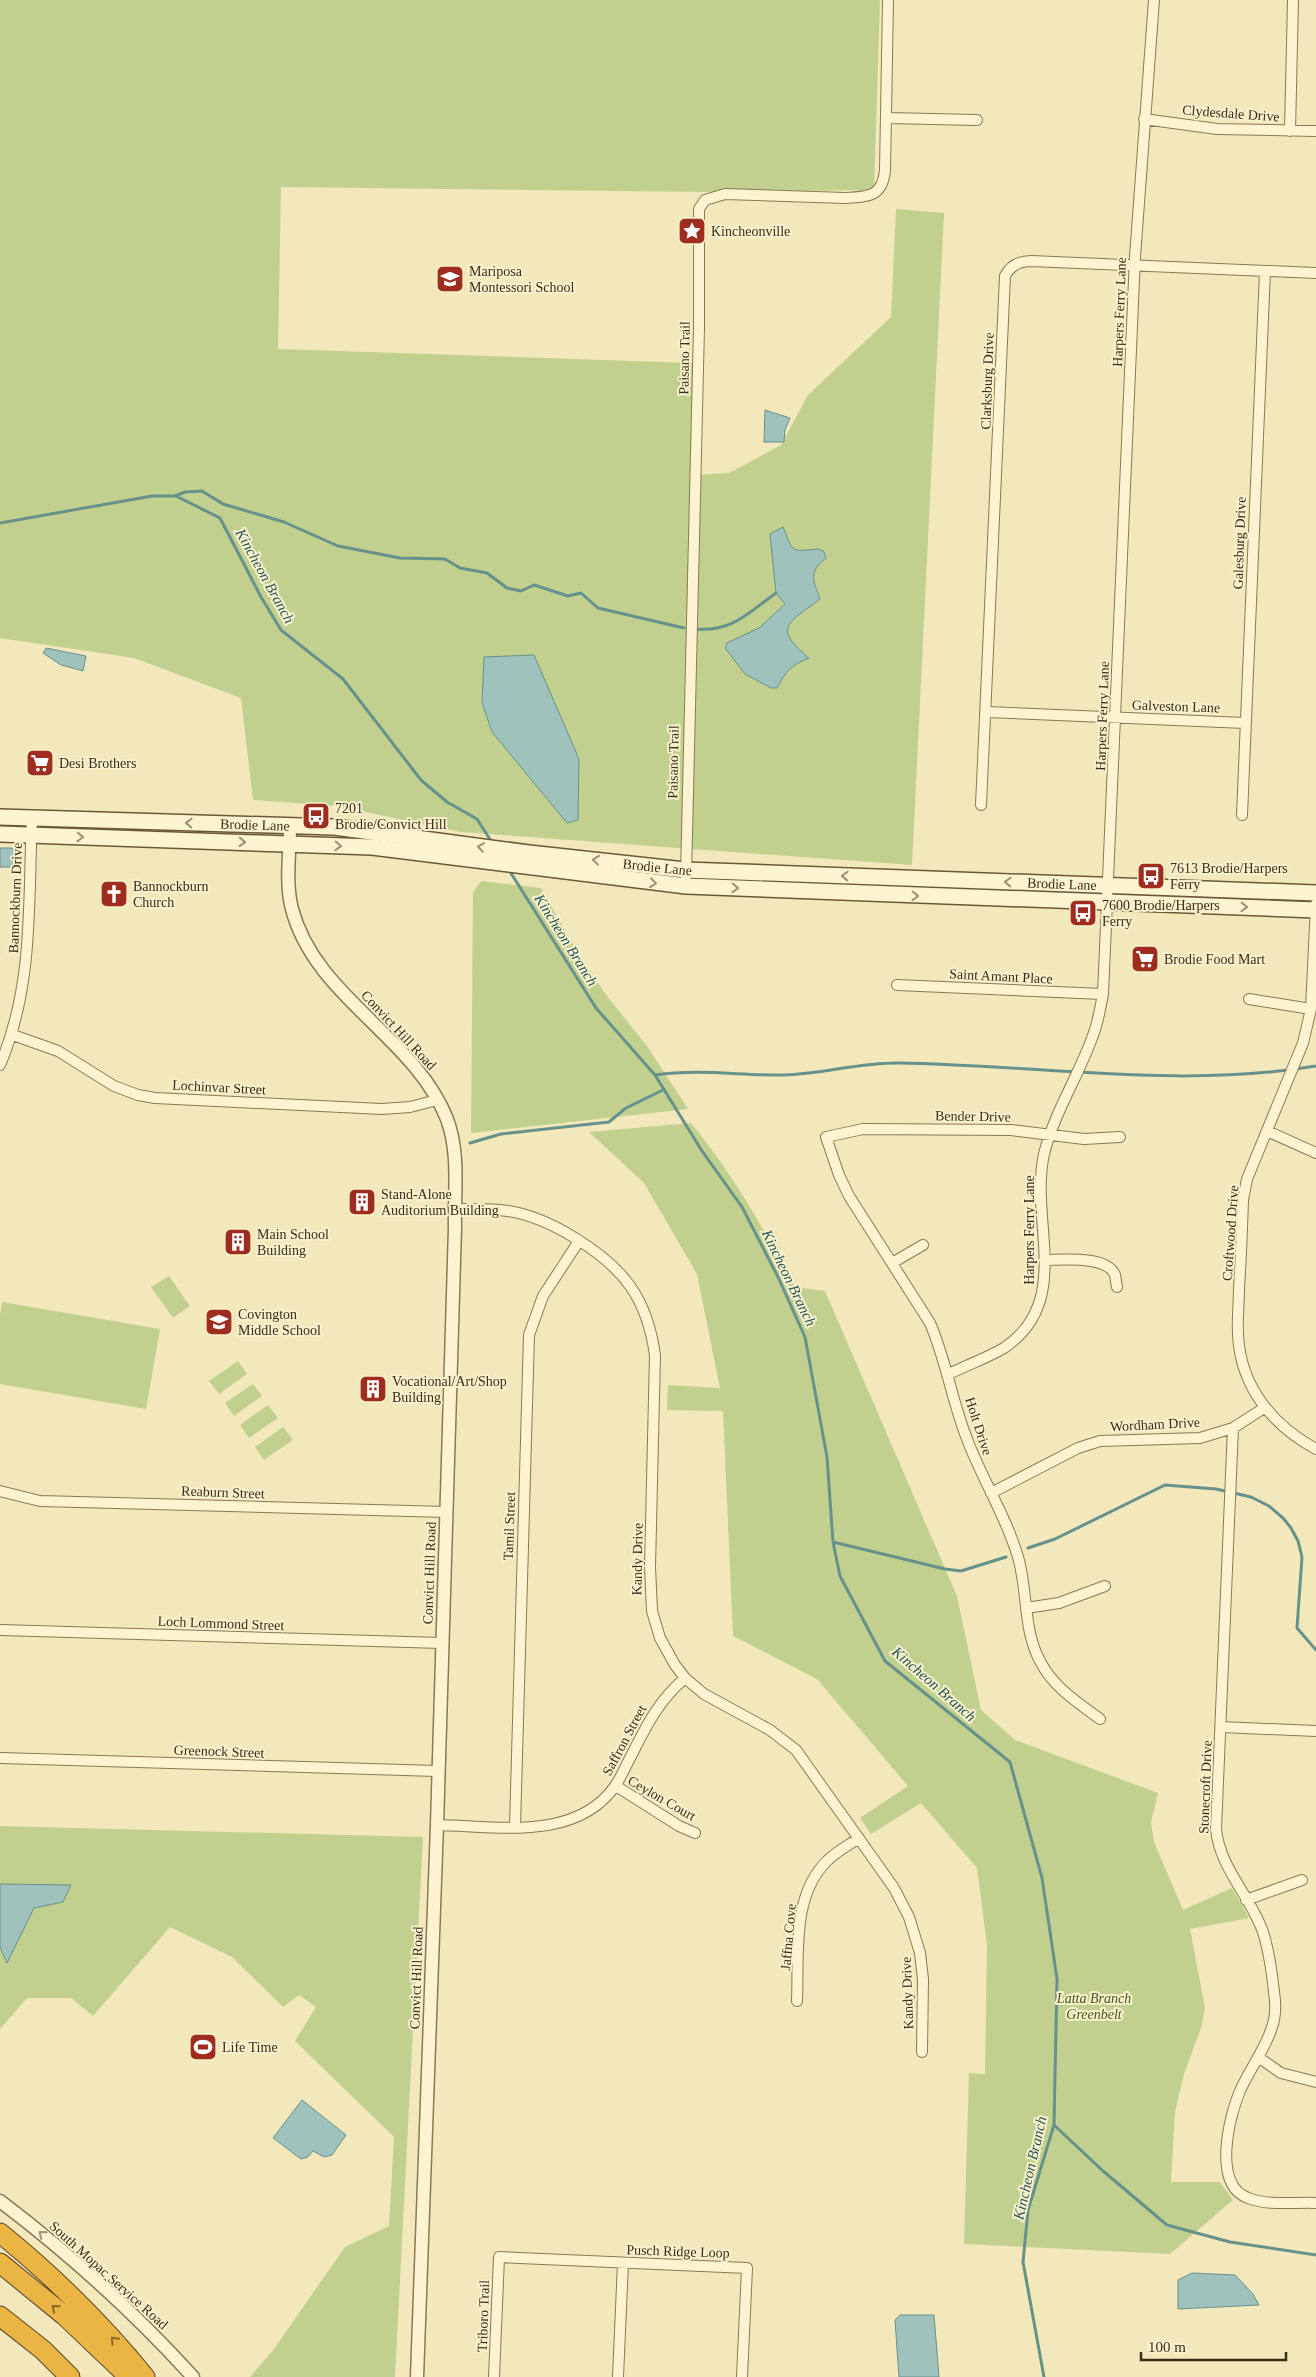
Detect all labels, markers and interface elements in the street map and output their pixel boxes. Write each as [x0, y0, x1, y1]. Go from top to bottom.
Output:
street label: Clydesdale Drive [1182, 103, 1280, 124]
place icon: Kincheonville [677, 216, 707, 246]
place label: Kincheonville [711, 224, 790, 239]
street label: Harpers Ferry Lane [1110, 257, 1129, 367]
school or university icon: Mariposa Montessori School [435, 264, 465, 294]
place label: Mariposa Montessori School [469, 264, 575, 295]
street label: Paisano Trail [676, 321, 693, 395]
street label: Clarksburg Drive [978, 332, 997, 430]
street label: Galesburg Drive [1230, 496, 1249, 590]
water label: Kincheon Branch [232, 525, 298, 626]
street label: Harpers Ferry Lane [1093, 661, 1112, 771]
street label: Galveston Lane [1132, 697, 1220, 716]
street label: Paisano Trail [665, 725, 682, 799]
supermarket icon: Desi Brothers [25, 748, 55, 778]
place label: Desi Brothers [59, 756, 136, 771]
bus stop icon: 7201 Brodie/Convict Hill [301, 801, 331, 831]
place label: 7201 Brodie/Convict Hill [335, 801, 447, 832]
street label: Brodie Lane [220, 817, 290, 834]
one-way arrow [184, 818, 192, 828]
one-way arrow [76, 832, 84, 842]
one-way arrow [239, 836, 247, 847]
one-way arrow [335, 840, 343, 851]
street label: Bannockburn Drive [6, 842, 25, 954]
one-way arrow [476, 842, 484, 853]
one-way arrow [592, 855, 600, 866]
street label: Brodie Lane [622, 856, 692, 878]
bus stop icon: 7613 Brodie/Harpers Ferry [1136, 861, 1166, 891]
place label: 7613 Brodie/Harpers Ferry [1170, 861, 1288, 892]
one-way arrow [841, 871, 849, 882]
street label: Brodie Lane [1027, 875, 1097, 893]
one-way arrow [649, 877, 657, 888]
one-way arrow [1003, 877, 1011, 888]
church icon: Bannockburn Church [99, 879, 129, 909]
place label: Bannockburn Church [133, 879, 208, 910]
one-way arrow [732, 883, 739, 893]
water label: Kincheon Branch [531, 890, 601, 989]
one-way arrow [911, 890, 919, 901]
bus stop icon: 7600 Brodie/Harpers Ferry [1068, 898, 1098, 928]
place label: 7600 Brodie/Harpers Ferry [1102, 898, 1220, 929]
one-way arrow [1240, 902, 1248, 913]
supermarket icon: Brodie Food Mart [1130, 944, 1160, 974]
place label: Brodie Food Mart [1164, 952, 1265, 967]
street label: Saint Amant Place [949, 966, 1053, 987]
street label: Convict Hill Road [358, 988, 439, 1073]
street label: Lochinvar Street [172, 1078, 266, 1097]
street label: Bender Drive [935, 1108, 1011, 1125]
street label: Harpers Ferry Lane [1022, 1175, 1037, 1285]
street label: Croftwood Drive [1220, 1185, 1241, 1281]
building icon: Stand-Alone Auditorium Building [347, 1187, 377, 1217]
place label: Stand-Alone Auditorium Building [381, 1187, 499, 1218]
water label: Kincheon Branch [758, 1226, 819, 1329]
building icon: Main School Building [223, 1227, 253, 1257]
place label: Main School Building [257, 1227, 329, 1258]
school or university icon: Covington Middle School [204, 1307, 234, 1337]
place label: Covington Middle School [238, 1307, 321, 1338]
building icon: Vocational/Art/Shop Building [358, 1374, 388, 1404]
place label: Vocational/Art/Shop Building [392, 1374, 507, 1405]
street label: Holt Drive [962, 1395, 995, 1457]
street label: Wordham Drive [1110, 1415, 1200, 1434]
street label: Reaburn Street [181, 1484, 265, 1501]
street label: Tamil Street [501, 1491, 518, 1561]
street label: Convict Hill Road [420, 1521, 439, 1625]
street label: Kandy Drive [629, 1523, 646, 1595]
street label: Loch Lommond Street [157, 1614, 285, 1633]
water label: Kincheon Branch [888, 1643, 979, 1725]
street label: Saffron Street [600, 1702, 649, 1778]
street label: Stonecroft Drive [1196, 1740, 1215, 1834]
street label: Greenock Street [173, 1742, 265, 1761]
street label: Ceylon Court [625, 1773, 698, 1824]
street label: Jaffna Cove [778, 1903, 799, 1971]
street label: Convict Hill Road [407, 1926, 426, 2030]
street label: Kandy Drive [899, 1956, 916, 2030]
park label: Latta Branch Greenbelt [1056, 1991, 1131, 2022]
sports icon: Life Time [188, 2032, 218, 2062]
place label: Life Time [222, 2040, 278, 2055]
water label: Kincheon Branch [1010, 2115, 1050, 2222]
street label: South Mopac Service Road [47, 2218, 171, 2332]
one-way arrow [38, 2230, 47, 2239]
street label: Pusch Ridge Loop [626, 2242, 730, 2261]
street label: Triboro Trail [475, 2280, 492, 2352]
one-way arrow [52, 2305, 61, 2313]
scale bar [1141, 2330, 1286, 2362]
one-way arrow [111, 2336, 120, 2345]
text: 100 m [1148, 2339, 1186, 2355]

